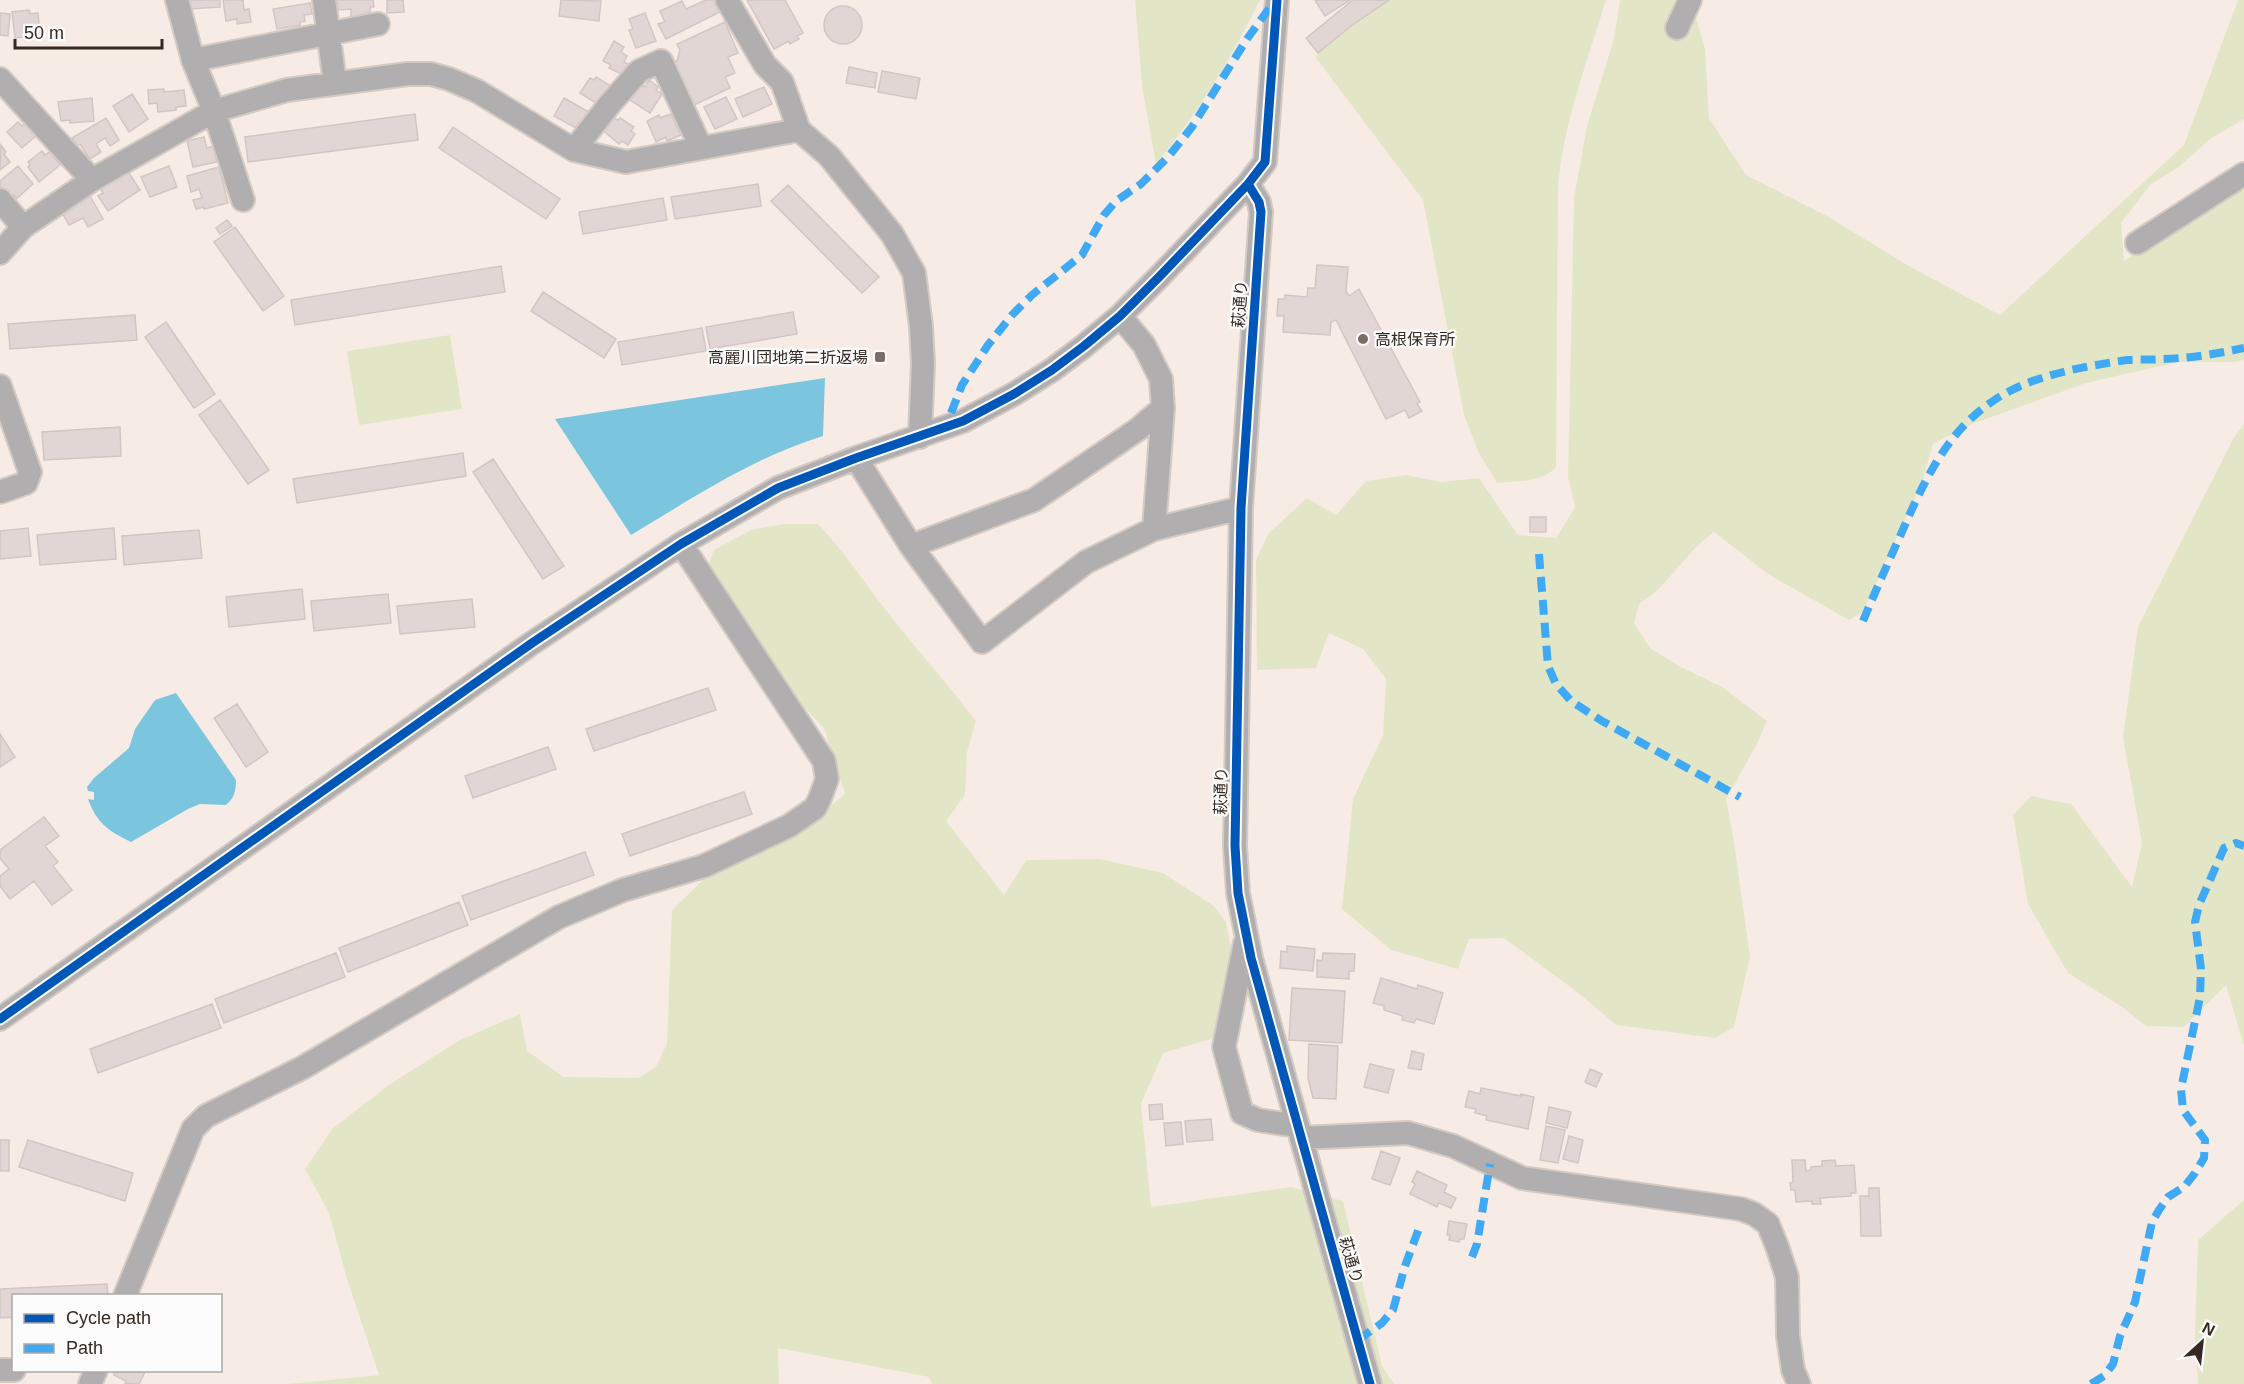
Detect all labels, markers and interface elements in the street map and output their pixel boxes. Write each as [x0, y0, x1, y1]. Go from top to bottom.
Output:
scale bar [15, 12, 162, 50]
text: 50 m [24, 23, 64, 43]
street label: 萩通り [1230, 279, 1250, 329]
place label: 高根保育所 [1375, 331, 1455, 348]
marker: 高根保育所 [1356, 332, 1370, 346]
place label: 高麗川団地第二折返場 [708, 349, 868, 366]
marker: 高麗川団地第二折返場 [873, 350, 887, 364]
street label: 萩通り [1212, 767, 1230, 815]
street label: 萩通り [1336, 1235, 1366, 1285]
legend [12, 1294, 222, 1372]
text: Cycle path [66, 1308, 151, 1328]
north arrow [2172, 1312, 2232, 1372]
text: N [2200, 1319, 2218, 1339]
text: Path [66, 1338, 103, 1358]

